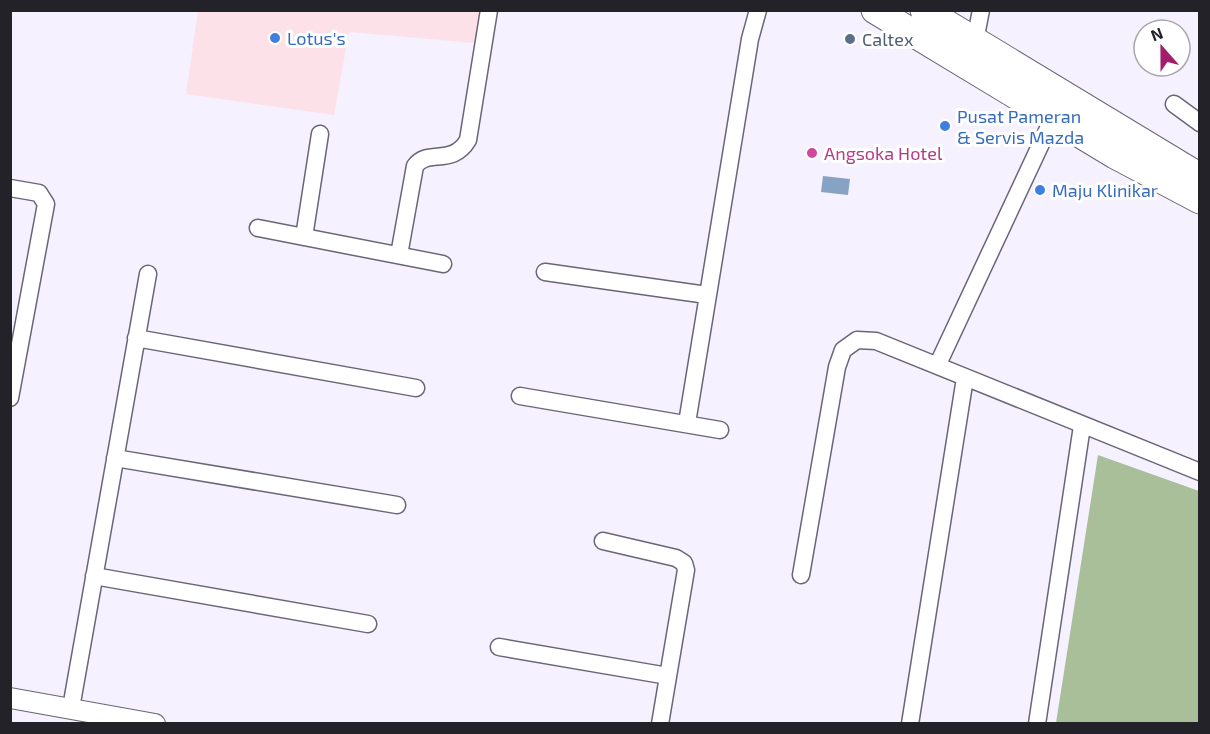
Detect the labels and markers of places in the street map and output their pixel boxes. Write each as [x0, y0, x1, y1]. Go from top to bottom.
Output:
place label: Lotus's [287, 27, 346, 49]
place label: Caltex [862, 28, 914, 50]
marker: Lotus's [268, 31, 282, 45]
marker: Caltex [843, 32, 857, 46]
place label: Pusat Pameran & Servis Mazda [957, 105, 1084, 148]
marker: Pusat Pameran & Servis Mazda [938, 119, 952, 133]
place label: Angsoka Hotel [824, 142, 943, 164]
marker: Angsoka Hotel [805, 146, 819, 160]
place label: Maju Klinikar [1052, 179, 1158, 201]
marker: Maju Klinikar [1033, 183, 1047, 197]

